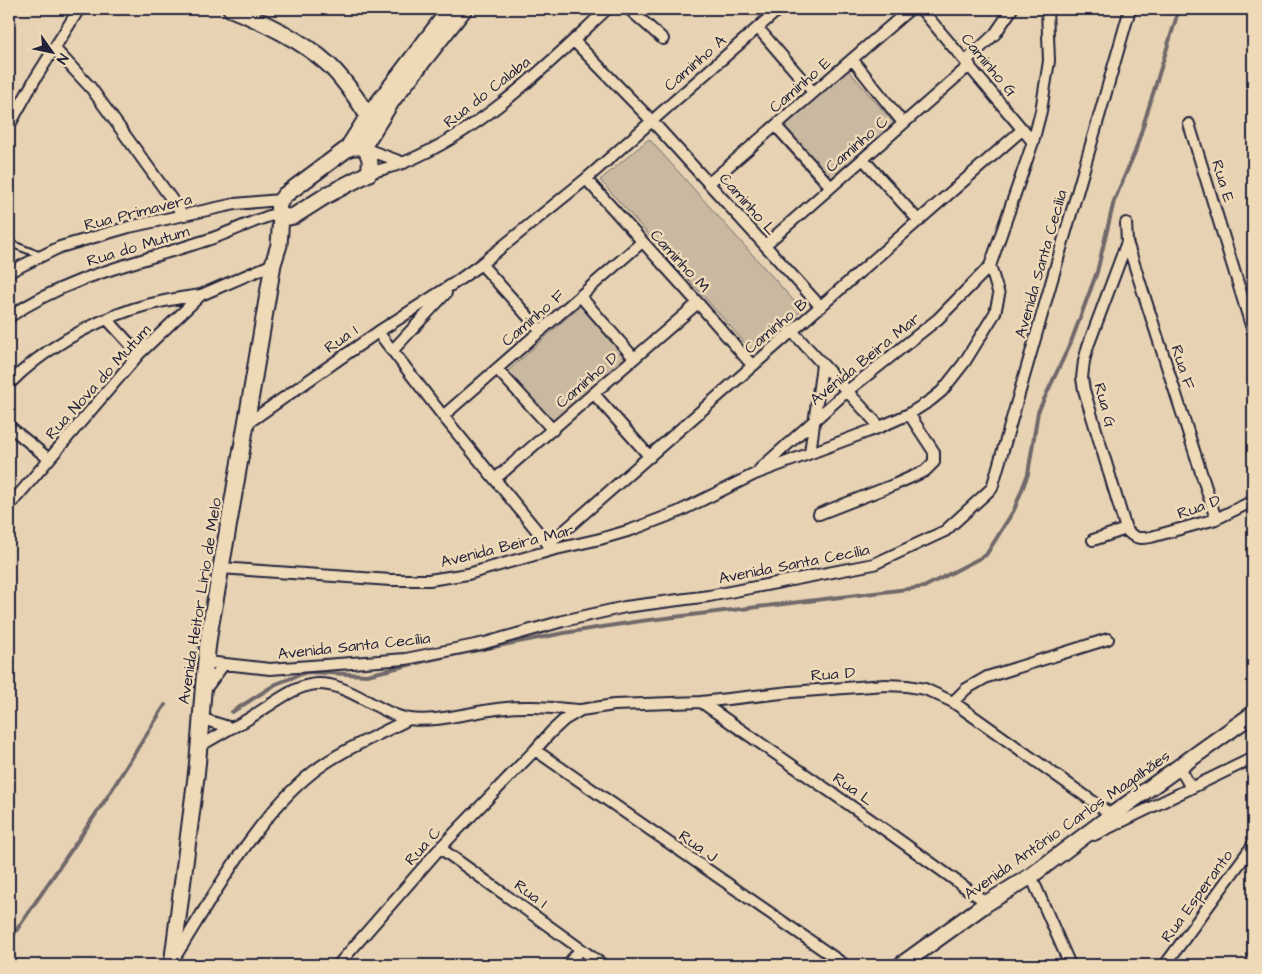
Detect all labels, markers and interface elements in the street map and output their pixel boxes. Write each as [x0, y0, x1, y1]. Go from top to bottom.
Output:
north arrow [28, 28, 78, 78]
street label: Caminho G [956, 29, 1022, 101]
street label: Caminho A [659, 30, 731, 96]
text: N [51, 49, 73, 68]
street label: Rua do Calaba [439, 51, 535, 133]
street label: Caminho E [764, 52, 836, 118]
street label: Caminho C [821, 110, 893, 178]
street label: Rua E [1206, 157, 1240, 206]
street label: Caminho L [714, 168, 782, 240]
street label: Avenida Santa Cecília [1009, 187, 1073, 341]
street label: Rua Primavera [82, 188, 194, 236]
street label: Rua do Mutum [84, 220, 192, 272]
street label: Caminho M [645, 225, 715, 297]
street label: Caminho F [497, 285, 569, 351]
street label: Caminho B [739, 292, 813, 359]
street label: Avenida Beira Mar [805, 307, 925, 410]
street label: Rua Nova do Mutum [40, 319, 156, 444]
street label: Rua 1 [320, 320, 362, 358]
street label: Rua F [1166, 342, 1200, 392]
street label: Caminho D [551, 347, 623, 413]
street label: Rua G [1089, 380, 1121, 430]
street label: Rua D [1174, 489, 1224, 525]
street label: Avenida Heitor Lírio de Melo [173, 496, 227, 706]
street label: Avenida Beira Mar [438, 519, 576, 573]
street label: Avenida Santa Cecília [717, 539, 871, 589]
street label: Avenida Santa Cecília [277, 627, 431, 665]
street label: Rua D [810, 661, 856, 687]
street label: Avenida Antônio Carlos Magalhães [959, 745, 1175, 906]
street label: Rua L [828, 767, 878, 811]
street label: Rua C [400, 822, 446, 870]
street label: Rua J [674, 825, 722, 868]
street label: Rua Esperanto [1156, 845, 1238, 947]
street label: Rua I [510, 874, 552, 914]

